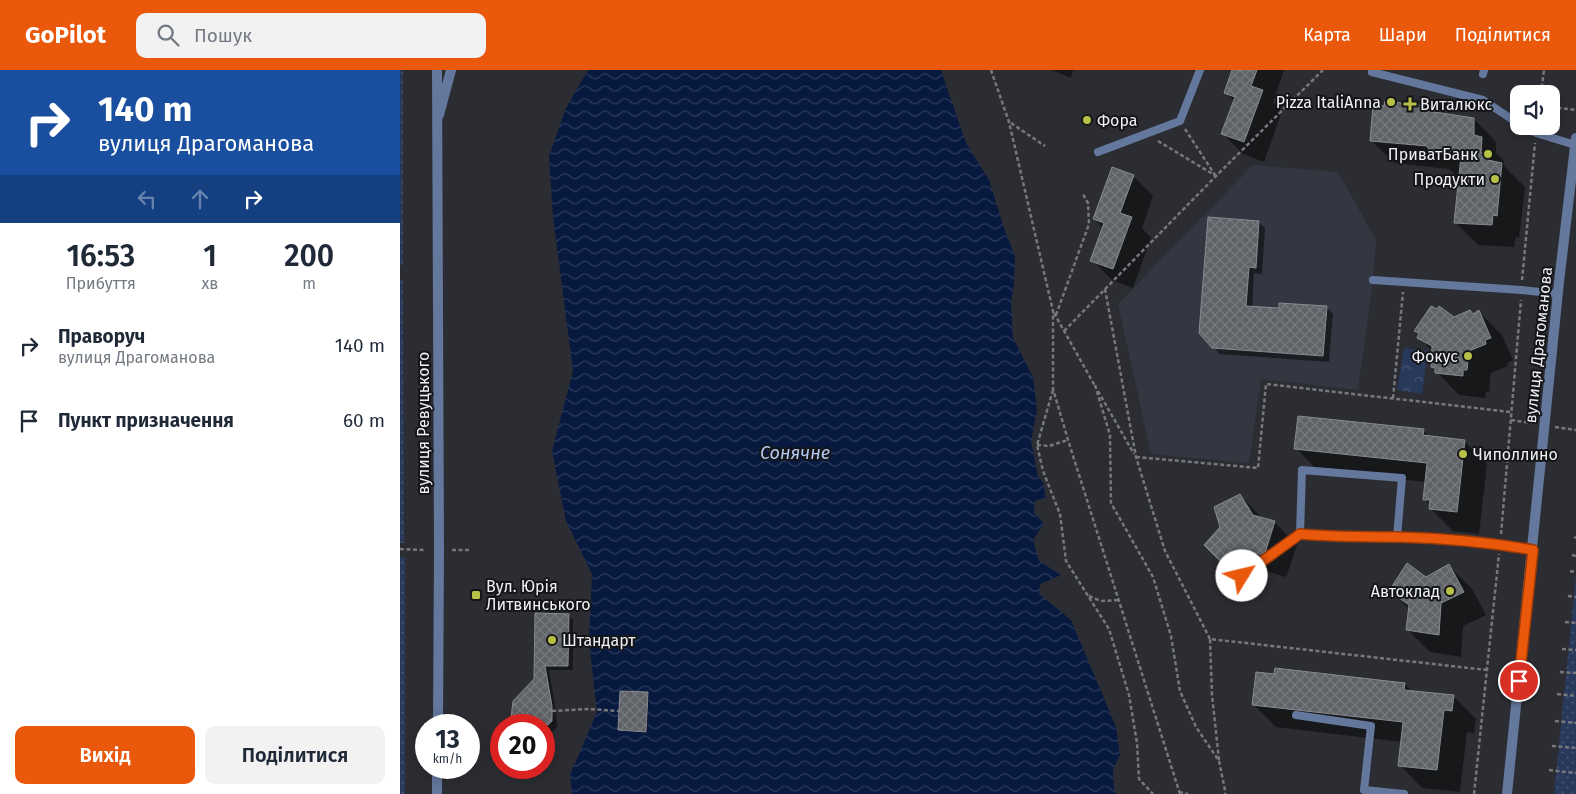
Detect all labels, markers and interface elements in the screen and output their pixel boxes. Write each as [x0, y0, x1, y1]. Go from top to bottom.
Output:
search box [136, 13, 486, 58]
text: GoPilot [25, 21, 106, 49]
icon: search [154, 21, 182, 49]
text: Пошук [194, 24, 252, 47]
text: Карта [1303, 24, 1351, 46]
text: Шари [1379, 24, 1427, 46]
text: Поділитися [1455, 24, 1551, 46]
map controls [1510, 85, 1560, 135]
button: sound [1510, 85, 1560, 135]
text: 140 m [98, 88, 192, 130]
icon: right [15, 90, 80, 155]
place label: Pizza ItaliAnna [1276, 93, 1381, 112]
place label: Виталюкс [1420, 95, 1493, 114]
marker: Pizza ItaliAnna [1385, 96, 1397, 108]
marker: Виталюкс [1404, 98, 1416, 110]
place label: Фора [1097, 111, 1138, 130]
marker: Фора [1081, 114, 1093, 126]
text: вулиця Драгоманова [98, 130, 314, 157]
place label: ПриватБанк [1388, 145, 1479, 164]
marker: ПриватБанк [1482, 148, 1494, 160]
place label: Продукти [1414, 170, 1485, 189]
marker: Продукти [1489, 173, 1501, 185]
icon: left [133, 185, 161, 213]
icon: ahead [186, 185, 214, 213]
icon: right [239, 185, 267, 213]
text: 16:53 [66, 238, 135, 274]
text: 1 [203, 238, 217, 274]
text: 200 [284, 238, 334, 274]
street label: вулиця Драгоманова [1521, 266, 1556, 424]
text: Прибуття [66, 274, 136, 293]
text: хв [202, 274, 218, 293]
text: m [302, 274, 316, 293]
text: Праворуч [58, 325, 145, 348]
icon: right [15, 332, 43, 360]
text: 140 m [335, 334, 385, 357]
place label: Фокус [1412, 347, 1458, 366]
text: вулиця Драгоманова [58, 348, 215, 367]
marker: Фокус [1462, 350, 1474, 362]
street label: вулиця Ревуцького [414, 352, 433, 494]
icon: arrive [15, 407, 43, 435]
text: Пункт призначення [58, 409, 234, 432]
text: 60 m [343, 409, 385, 432]
water label: Сонячне [760, 442, 830, 464]
place label: Чиполлино [1473, 445, 1558, 464]
marker: Чиполлино [1457, 448, 1469, 460]
position arrow [1215, 549, 1267, 601]
place label: Вул. Юрія Литвинського [486, 577, 591, 614]
place label: Автоклад [1371, 582, 1440, 601]
marker: Автоклад [1444, 585, 1456, 597]
marker: Вул. Юрія Литвинського [470, 589, 482, 601]
place label: Штандарт [562, 631, 636, 650]
marker: Штандарт [546, 634, 558, 646]
pin [1498, 660, 1540, 702]
icon: arrive [1505, 667, 1533, 695]
speed limit sign: 20 [490, 714, 555, 779]
text: 13 [435, 725, 460, 755]
button: Вихід [15, 726, 195, 784]
button: Поділитися [205, 726, 385, 784]
text: km/h [433, 752, 462, 766]

